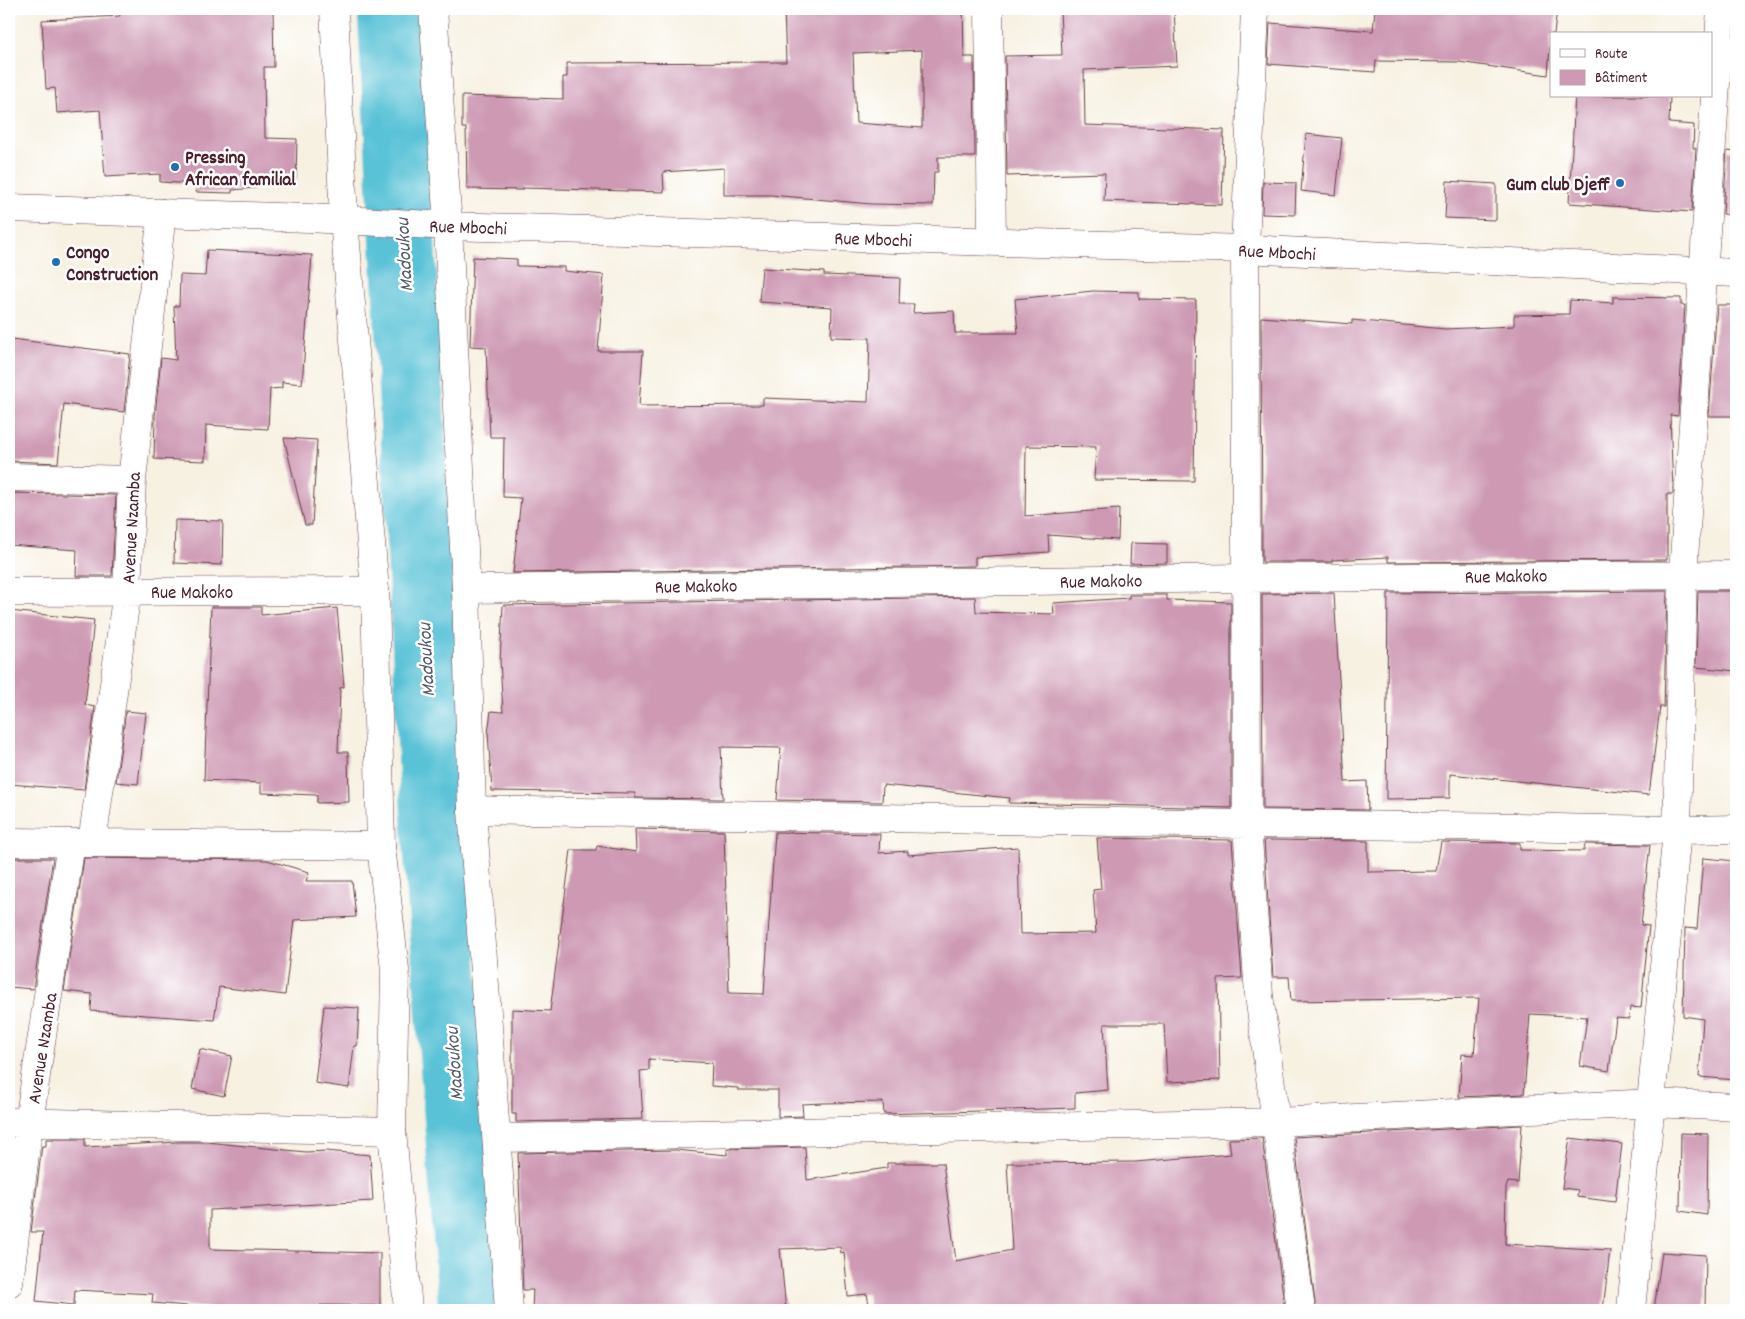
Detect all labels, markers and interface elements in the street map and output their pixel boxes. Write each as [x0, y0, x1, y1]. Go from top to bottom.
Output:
legend [1550, 32, 1712, 98]
text: Route [1595, 44, 1628, 66]
text: Bâtiment [1595, 68, 1648, 90]
place label: Pressing African familial [185, 146, 296, 195]
marker: Pressing African familial [169, 161, 181, 173]
place label: Gum club Djeff [1506, 173, 1610, 200]
marker: Gum club Djeff [1614, 177, 1626, 189]
street label: Rue Mbochi [429, 215, 508, 244]
water label: Madoukou [390, 216, 422, 292]
street label: Rue Mbochi [834, 227, 913, 256]
street label: Rue Mbochi [1237, 239, 1317, 270]
place label: Congo Construction [66, 241, 158, 290]
marker: Congo Construction [50, 256, 62, 268]
street label: Avenue Nzamba [117, 470, 150, 585]
street label: Rue Makoko [1464, 564, 1548, 593]
street label: Rue Makoko [1059, 569, 1143, 598]
street label: Rue Makoko [654, 574, 738, 603]
street label: Rue Makoko [151, 581, 233, 608]
water label: Madoukou [412, 621, 444, 697]
street label: Avenue Nzamba [22, 990, 67, 1106]
water label: Madoukou [439, 1025, 473, 1102]

